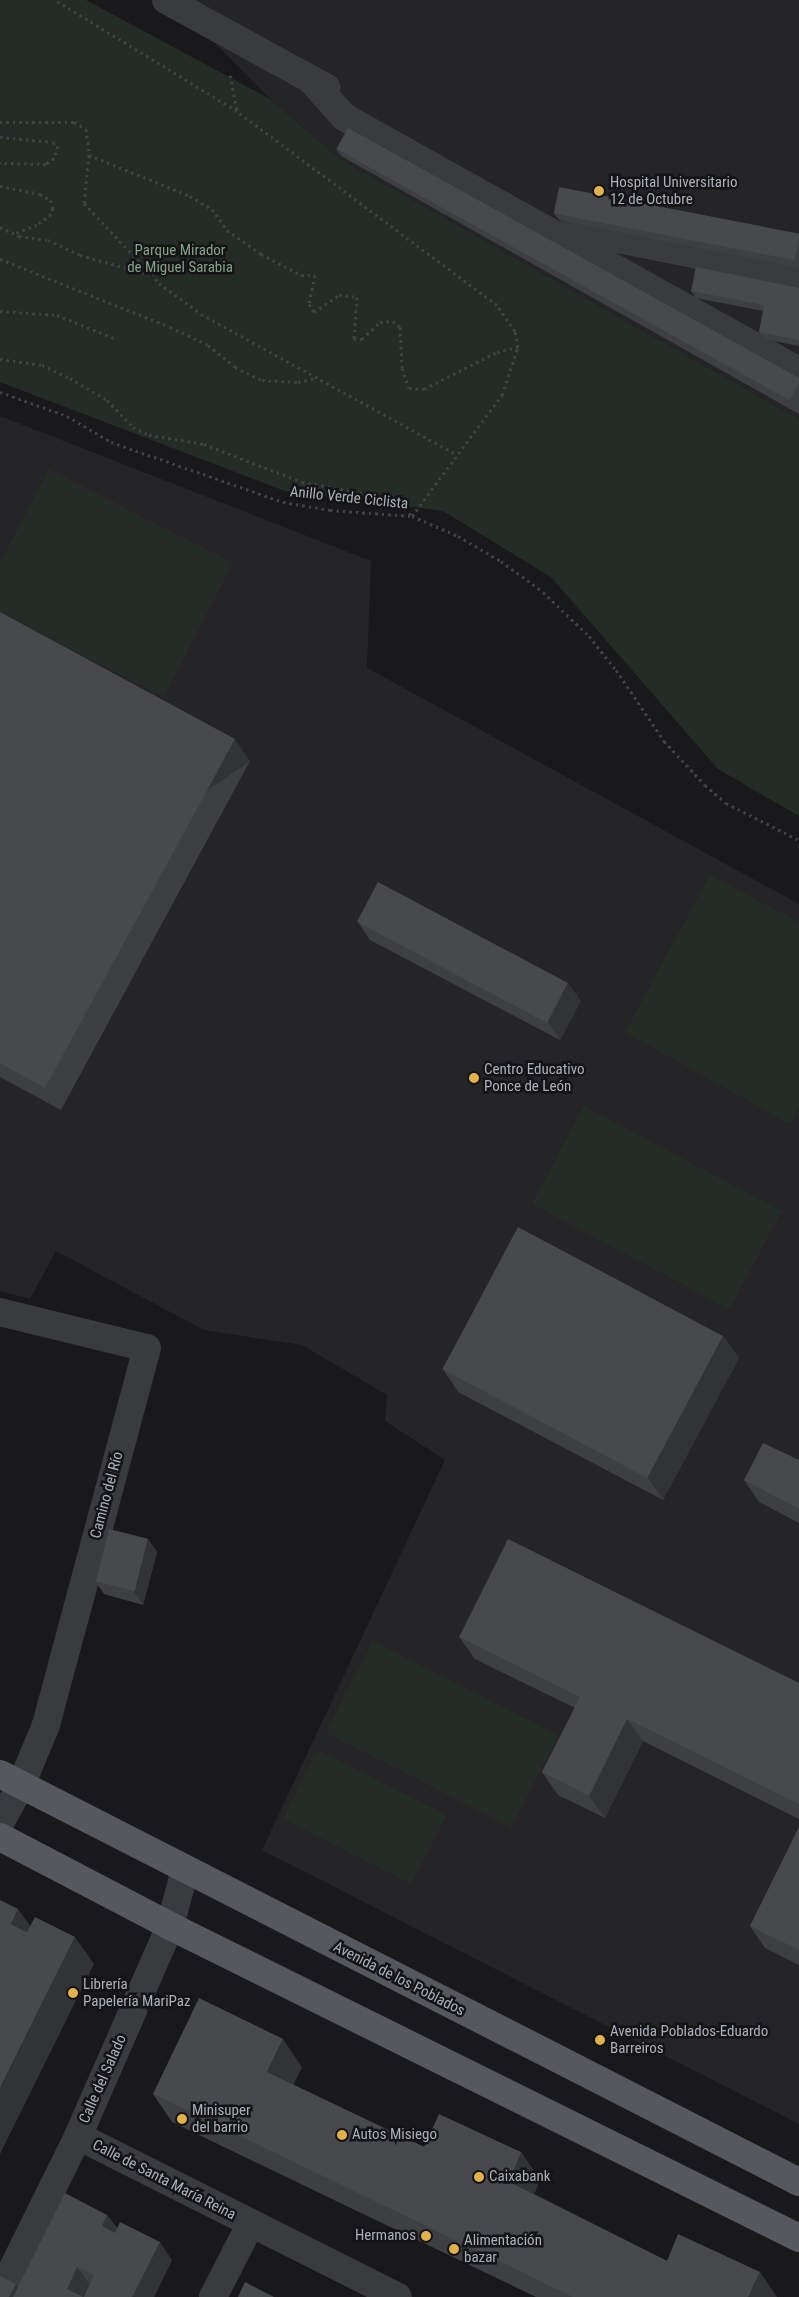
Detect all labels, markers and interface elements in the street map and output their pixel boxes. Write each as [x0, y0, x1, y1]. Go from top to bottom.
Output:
place label: Hospital Universitario 12 de Octubre [610, 173, 738, 208]
marker: Hospital Universitario 12 de Octubre [592, 184, 606, 198]
park label: Parque Mirador de Miguel Sarabia [127, 241, 233, 276]
street label: Anillo Verde Ciclista [289, 483, 409, 513]
place label: Centro Educativo Ponce de León [484, 1060, 584, 1095]
marker: Centro Educativo Ponce de León [468, 1072, 480, 1084]
street label: Camino del Río [87, 1450, 127, 1540]
street label: Avenida de los Poblados [330, 1938, 468, 2020]
place label: Librería Papelería MariPaz [83, 1975, 191, 2010]
marker: Librería Papelería MariPaz [67, 1987, 79, 1999]
place label: Avenida Poblados-Eduardo Barreiros [610, 2022, 768, 2057]
street label: Calle del Salado [75, 2032, 131, 2126]
marker: Avenida Poblados-Eduardo Barreiros [594, 2034, 606, 2046]
place label: Minisuper del barrio [192, 2101, 251, 2136]
marker: Minisuper del barrio [176, 2113, 188, 2125]
place label: Autos Misiego [352, 2126, 437, 2144]
marker: Autos Misiego [336, 2129, 348, 2141]
street label: Calle de Santa María Reina [89, 2136, 239, 2224]
place label: Caixabank [489, 2168, 551, 2186]
marker: Caixabank [473, 2171, 485, 2183]
place label: Hermanos [355, 2227, 416, 2245]
marker: Hermanos [420, 2230, 432, 2242]
place label: Alimentación bazar [464, 2231, 542, 2266]
marker: Alimentación bazar [448, 2243, 460, 2255]

